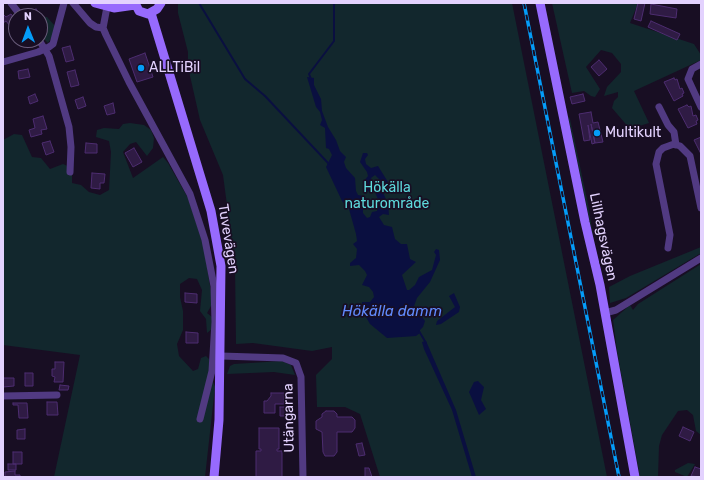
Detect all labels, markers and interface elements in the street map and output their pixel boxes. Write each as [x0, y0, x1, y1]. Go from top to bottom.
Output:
north arrow [8, 8, 48, 48]
text: N [24, 10, 32, 23]
place label: ALLTiBil [149, 60, 200, 76]
marker: ALLTiBil [136, 63, 146, 73]
place label: Multikult [605, 125, 661, 141]
marker: Multikult [592, 128, 602, 138]
park label: Hökälla naturområde [345, 180, 429, 212]
street label: Lillhagsvägen [585, 192, 621, 282]
street label: Tuvevägen [214, 203, 242, 275]
water label: Hökälla damm [342, 303, 442, 321]
street label: Utängarna [280, 383, 298, 453]

